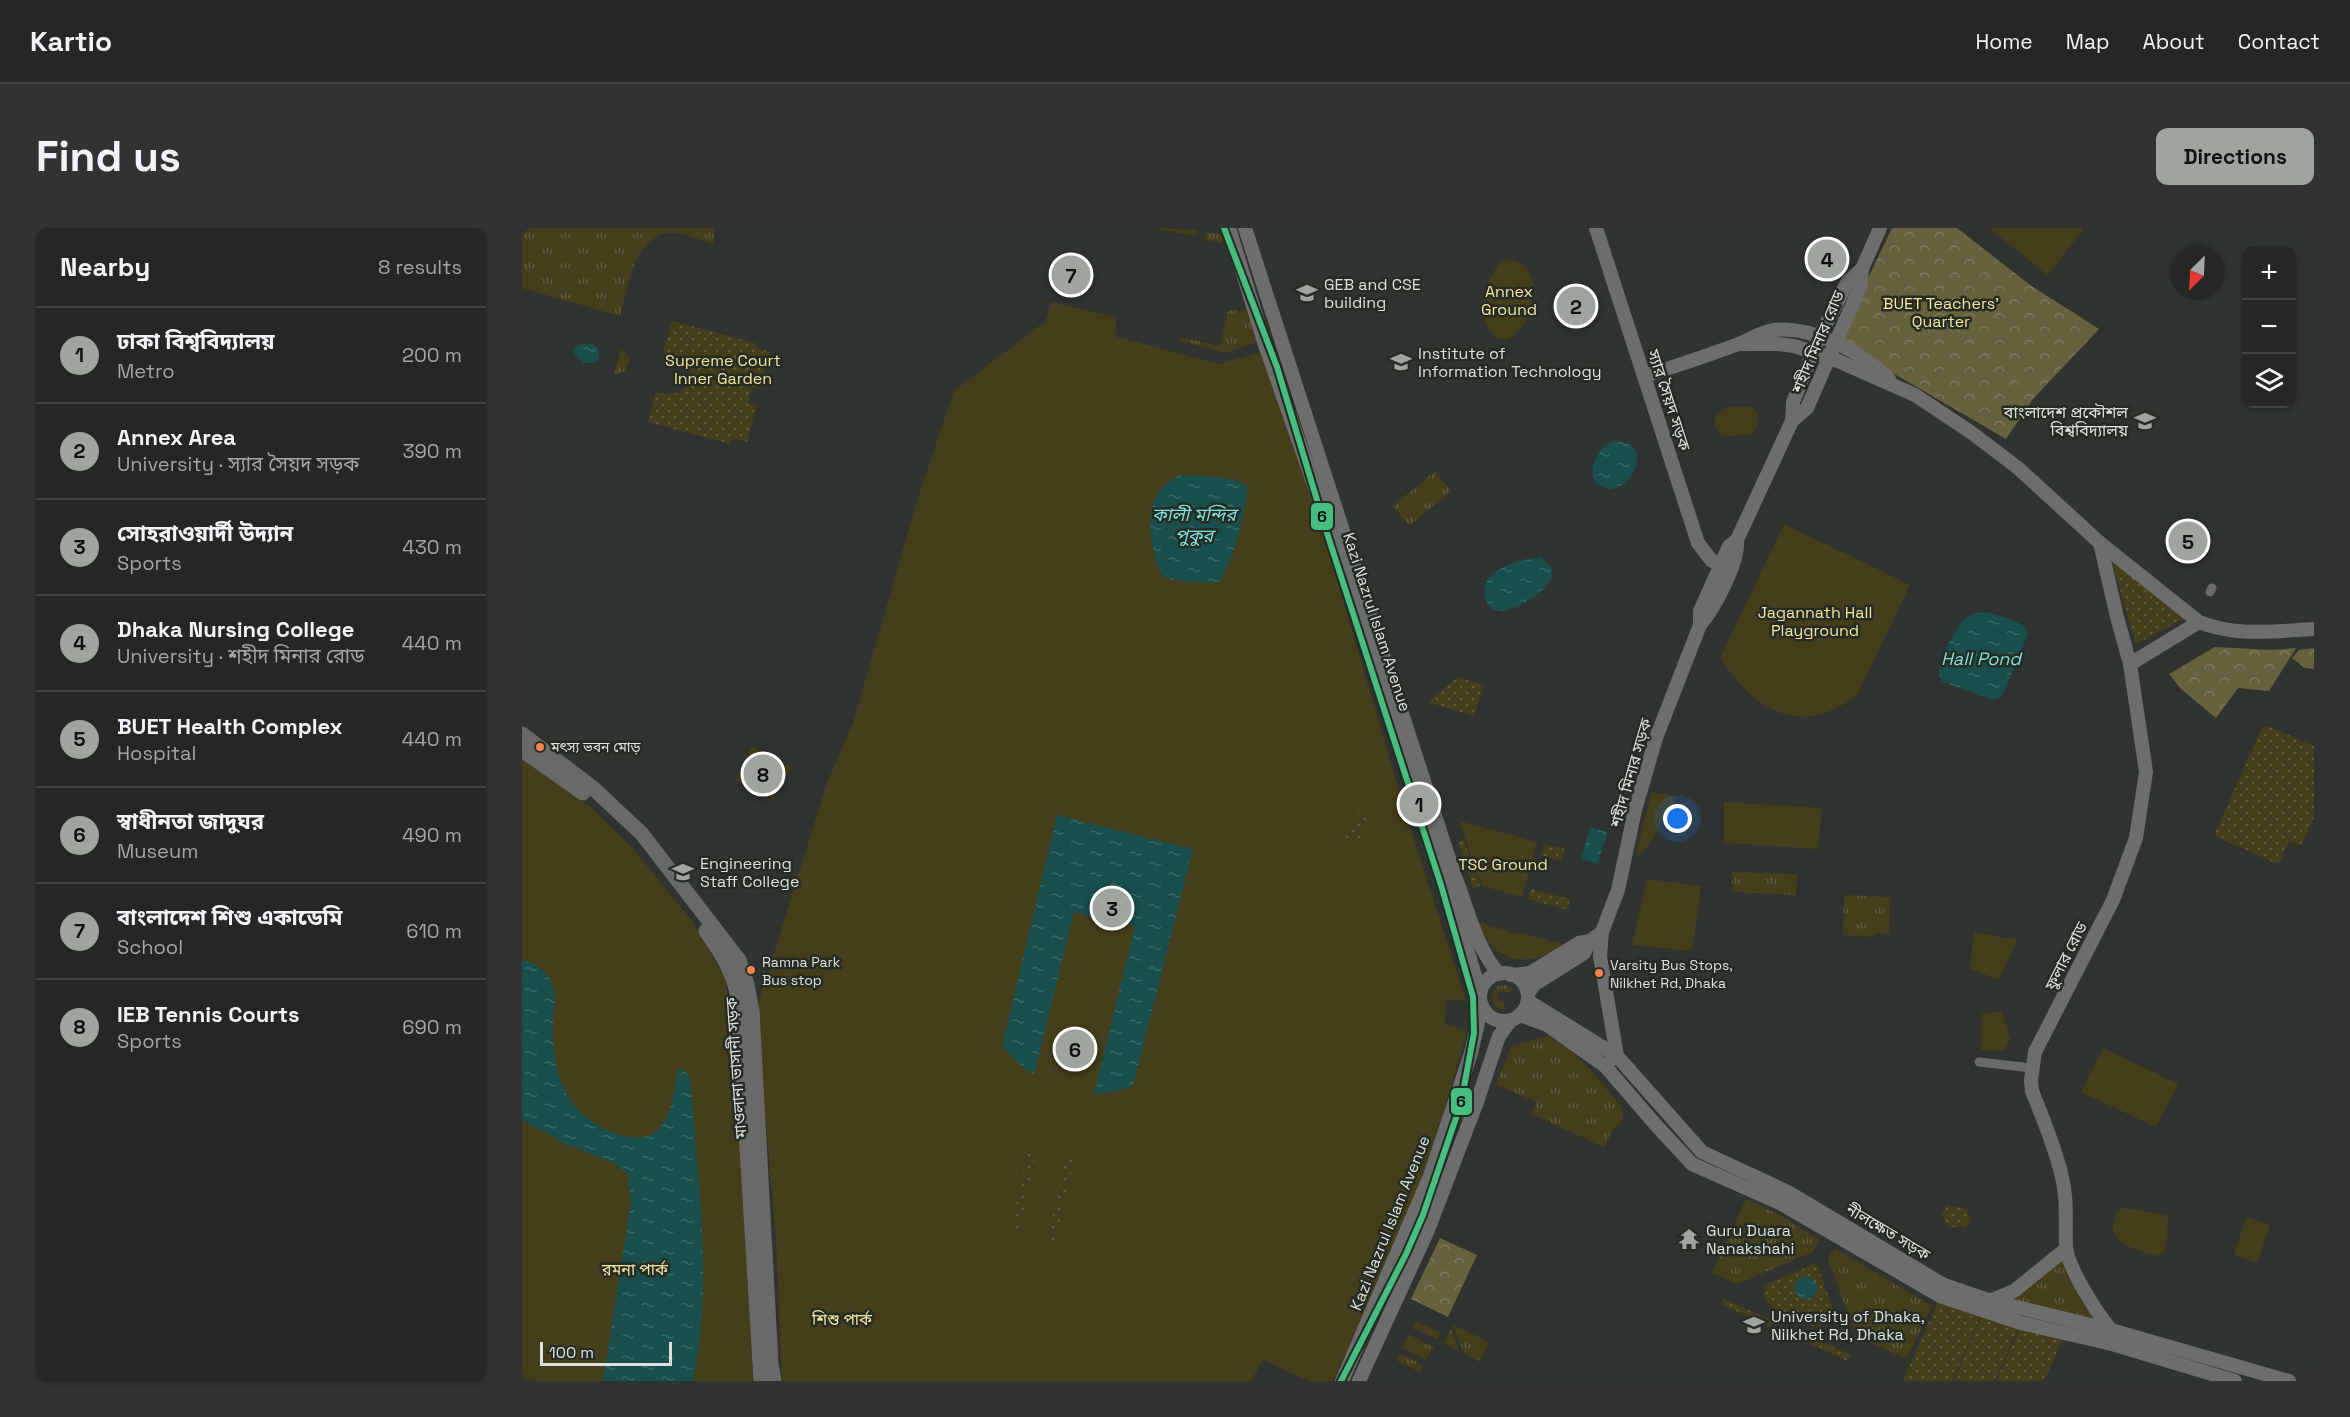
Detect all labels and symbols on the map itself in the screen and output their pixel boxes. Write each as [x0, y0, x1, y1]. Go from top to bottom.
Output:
pin: 4 [1808, 237, 1846, 282]
north arrow [2170, 246, 2224, 300]
pin: 7 [1052, 252, 1090, 298]
place label: GEB and CSE building [1324, 274, 1421, 313]
school or university icon: GEB and CSE building [1295, 281, 1319, 305]
park label: Annex Ground [1481, 281, 1537, 320]
pin: 2 [1556, 284, 1596, 328]
street label: শহীদ মিনার রোড [1787, 287, 1849, 397]
park label: BUET Teachers' Quarter [1883, 293, 1999, 332]
place label: Institute of Information Technology [1418, 343, 1601, 382]
street label: স্যার সৈয়দ সড়ক [1642, 346, 1696, 454]
park label: Supreme Court Inner Garden [665, 350, 781, 389]
school or university icon: Institute of Information Technology [1389, 350, 1413, 374]
place label: বাংলাদেশ প্রকৌশল বিশ্ববিদ্যালয় [2003, 402, 2129, 441]
school or university icon: বাংলাদেশ প্রকৌশল বিশ্ববিদ্যালয় [2133, 409, 2157, 433]
line badge: 6 [1310, 502, 1334, 531]
water label: কালী মন্দির পুকুর [1152, 503, 1239, 547]
text: 6 [1317, 506, 1327, 527]
pin: 5 [2168, 518, 2208, 564]
street label: Kazi Nazrul Islam Avenue [1338, 530, 1416, 714]
park label: Jagannath Hall Playground [1758, 602, 1872, 641]
water label: Hall Pond [1941, 647, 2023, 670]
street label: শহীদ মিনার সড়ক [1605, 715, 1657, 831]
place label: মৎস্য ভবন মোড় [550, 738, 641, 756]
marker: মৎস্য ভবন মোড় [534, 741, 546, 753]
pin: 8 [744, 752, 782, 796]
pin: 1 [1400, 782, 1438, 826]
your location [1663, 804, 1692, 833]
place label: Engineering Staff College [700, 853, 799, 892]
park label: TSC Ground [1458, 854, 1548, 875]
school or university icon: Engineering Staff College [671, 860, 695, 884]
pin: 3 [1092, 886, 1132, 930]
street label: ফুলার রোড [2039, 918, 2092, 995]
place label: Ramna Park Bus stop [762, 953, 841, 989]
place label: Varsity Bus Stops, Nilkhet Rd, Dhaka [1610, 956, 1733, 992]
marker: Ramna Park Bus stop [745, 964, 757, 976]
marker: Varsity Bus Stops, Nilkhet Rd, Dhaka [1593, 967, 1605, 979]
street label: মাওলানা ভাসানী সড়ক [721, 995, 751, 1140]
pin: 6 [1056, 1026, 1094, 1072]
line badge: 6 [1450, 1087, 1473, 1116]
text: 6 [1456, 1091, 1466, 1112]
street label: Kazi Nazrul Islam Avenue [1345, 1132, 1435, 1314]
street label: নীলক্ষেত সড়ক [1841, 1198, 1935, 1266]
place label: Guru Duara Nanakshahi [1706, 1220, 1794, 1259]
temple icon: Guru Duara Nanakshahi [1677, 1227, 1701, 1251]
park label: রমনা পার্ক [601, 1259, 669, 1280]
place label: University of Dhaka, Nilkhet Rd, Dhaka [1771, 1306, 1925, 1345]
park label: শিশু পার্ক [811, 1309, 873, 1330]
school or university icon: University of Dhaka, Nilkhet Rd, Dhaka [1742, 1313, 1766, 1337]
scale bar [540, 1339, 672, 1366]

